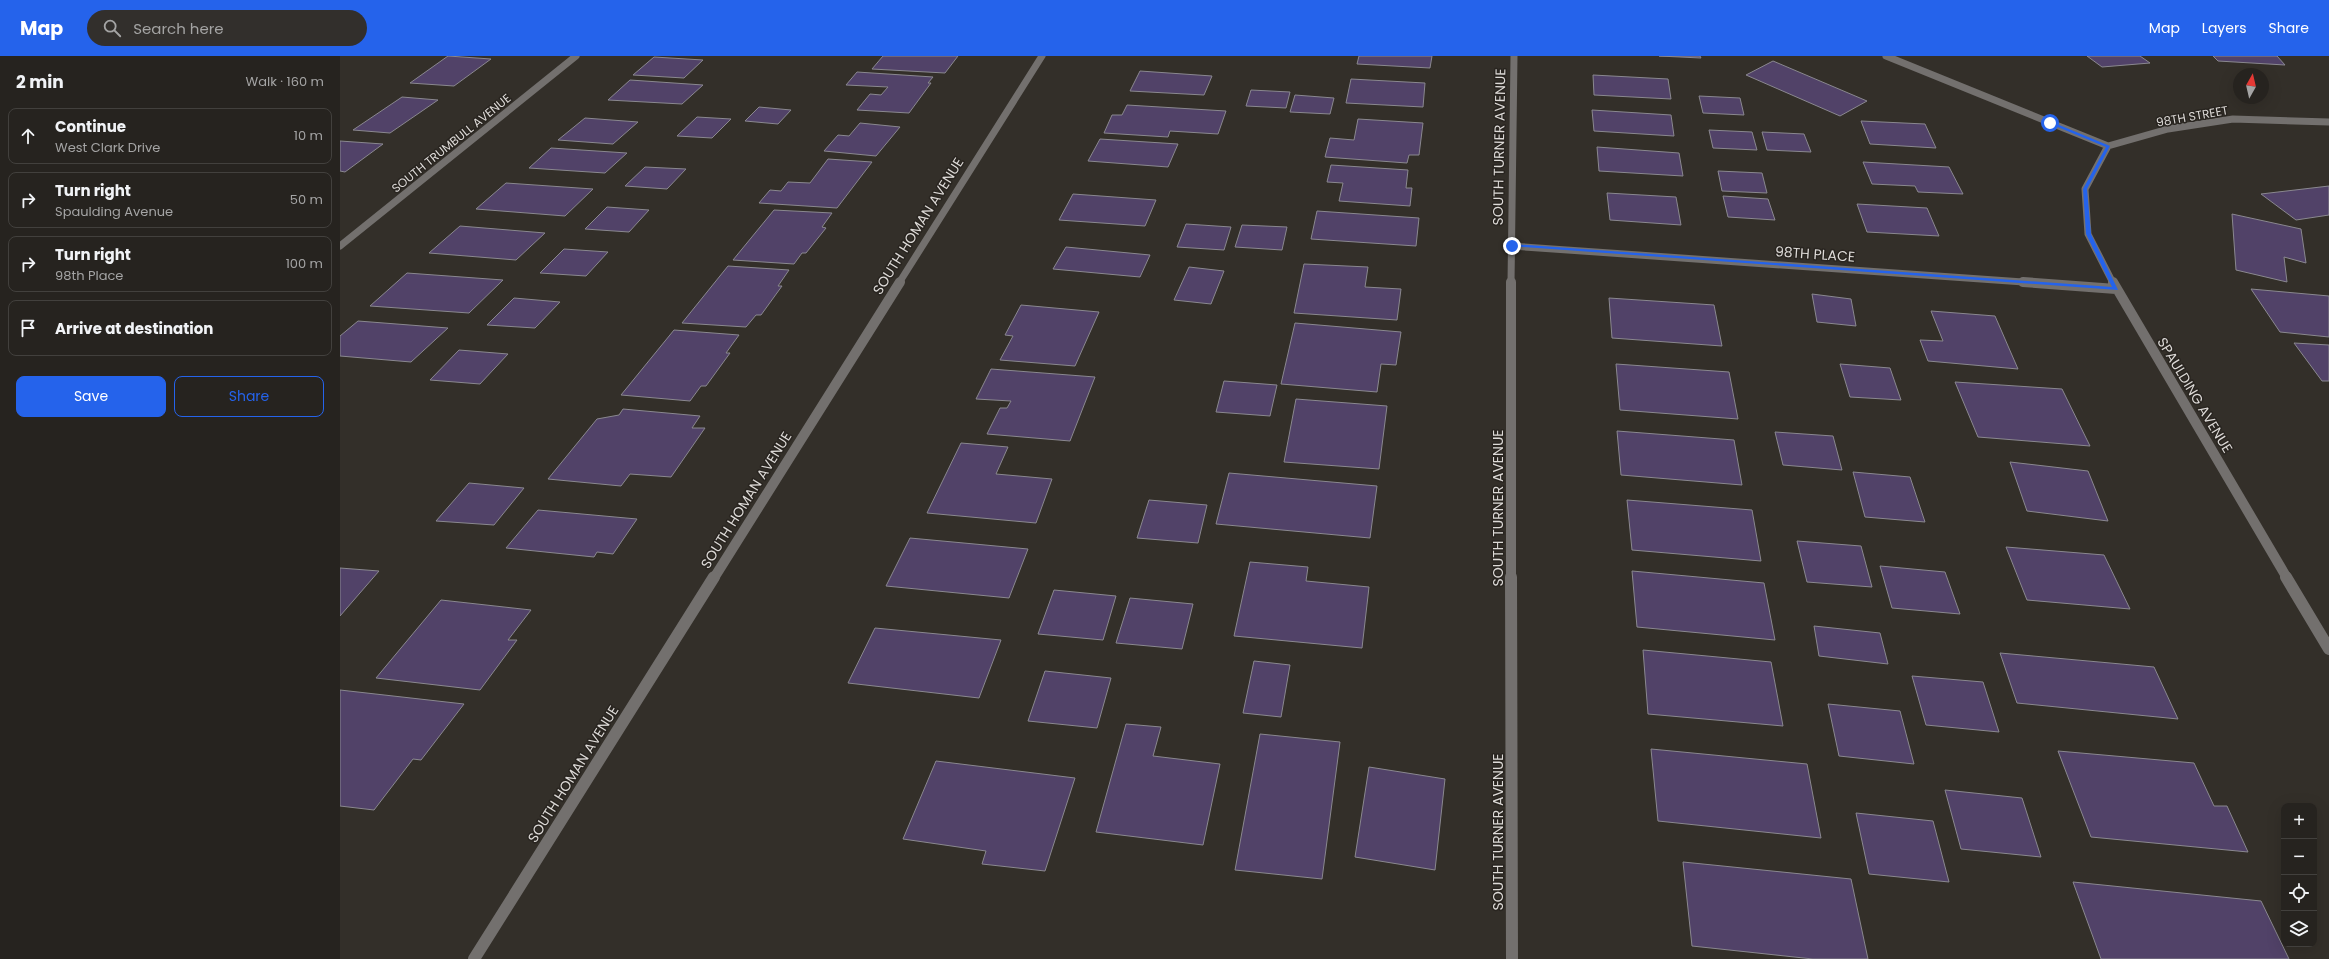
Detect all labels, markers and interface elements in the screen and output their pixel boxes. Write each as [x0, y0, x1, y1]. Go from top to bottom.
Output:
search box [87, 10, 367, 46]
text: Map [20, 15, 63, 42]
icon: search [101, 17, 123, 39]
text: Search here [133, 18, 224, 39]
text: Map [2149, 18, 2180, 38]
text: Layers [2202, 18, 2246, 38]
text: Share [2268, 18, 2309, 38]
street label: SOUTH TURNER AVENUE [1488, 68, 1510, 226]
north arrow [2233, 68, 2269, 104]
text: 2 min [16, 70, 64, 94]
text: Walk · 160 m [245, 72, 324, 91]
street label: SOUTH TRUMBULL AVENUE [388, 90, 514, 196]
street label: 98TH STREET [2155, 101, 2230, 131]
route start [2041, 114, 2059, 132]
text: Continue [55, 116, 126, 137]
icon: ahead [17, 125, 39, 147]
text: 10 m [294, 126, 323, 145]
text: West Clark Drive [55, 138, 160, 157]
street label: SOUTH HOMAN AVENUE [868, 154, 968, 298]
text: Turn right [55, 180, 131, 201]
icon: right [17, 189, 39, 211]
text: 50 m [290, 190, 323, 209]
text: Spaulding Avenue [55, 202, 173, 221]
route end [1503, 237, 1521, 255]
street label: 98TH PLACE [1774, 241, 1856, 267]
text: Turn right [55, 244, 131, 265]
icon: right [17, 253, 39, 275]
text: 100 m [286, 254, 323, 273]
text: 98th Place [55, 266, 123, 285]
icon: arrive [17, 317, 39, 339]
text: Arrive at destination [55, 318, 213, 339]
street label: SPAULDING AVENUE [2153, 333, 2237, 457]
button: Save [16, 376, 166, 417]
button: Share [174, 376, 324, 417]
street label: SOUTH HOMAN AVENUE [696, 428, 796, 572]
street label: SOUTH TURNER AVENUE [1488, 429, 1508, 587]
street label: SOUTH HOMAN AVENUE [523, 702, 623, 846]
street label: SOUTH TURNER AVENUE [1488, 753, 1508, 911]
map controls [2281, 803, 2317, 947]
button: + [2281, 803, 2317, 839]
button: − [2281, 839, 2317, 875]
button: locate [2281, 875, 2317, 911]
button: layers [2281, 911, 2317, 947]

